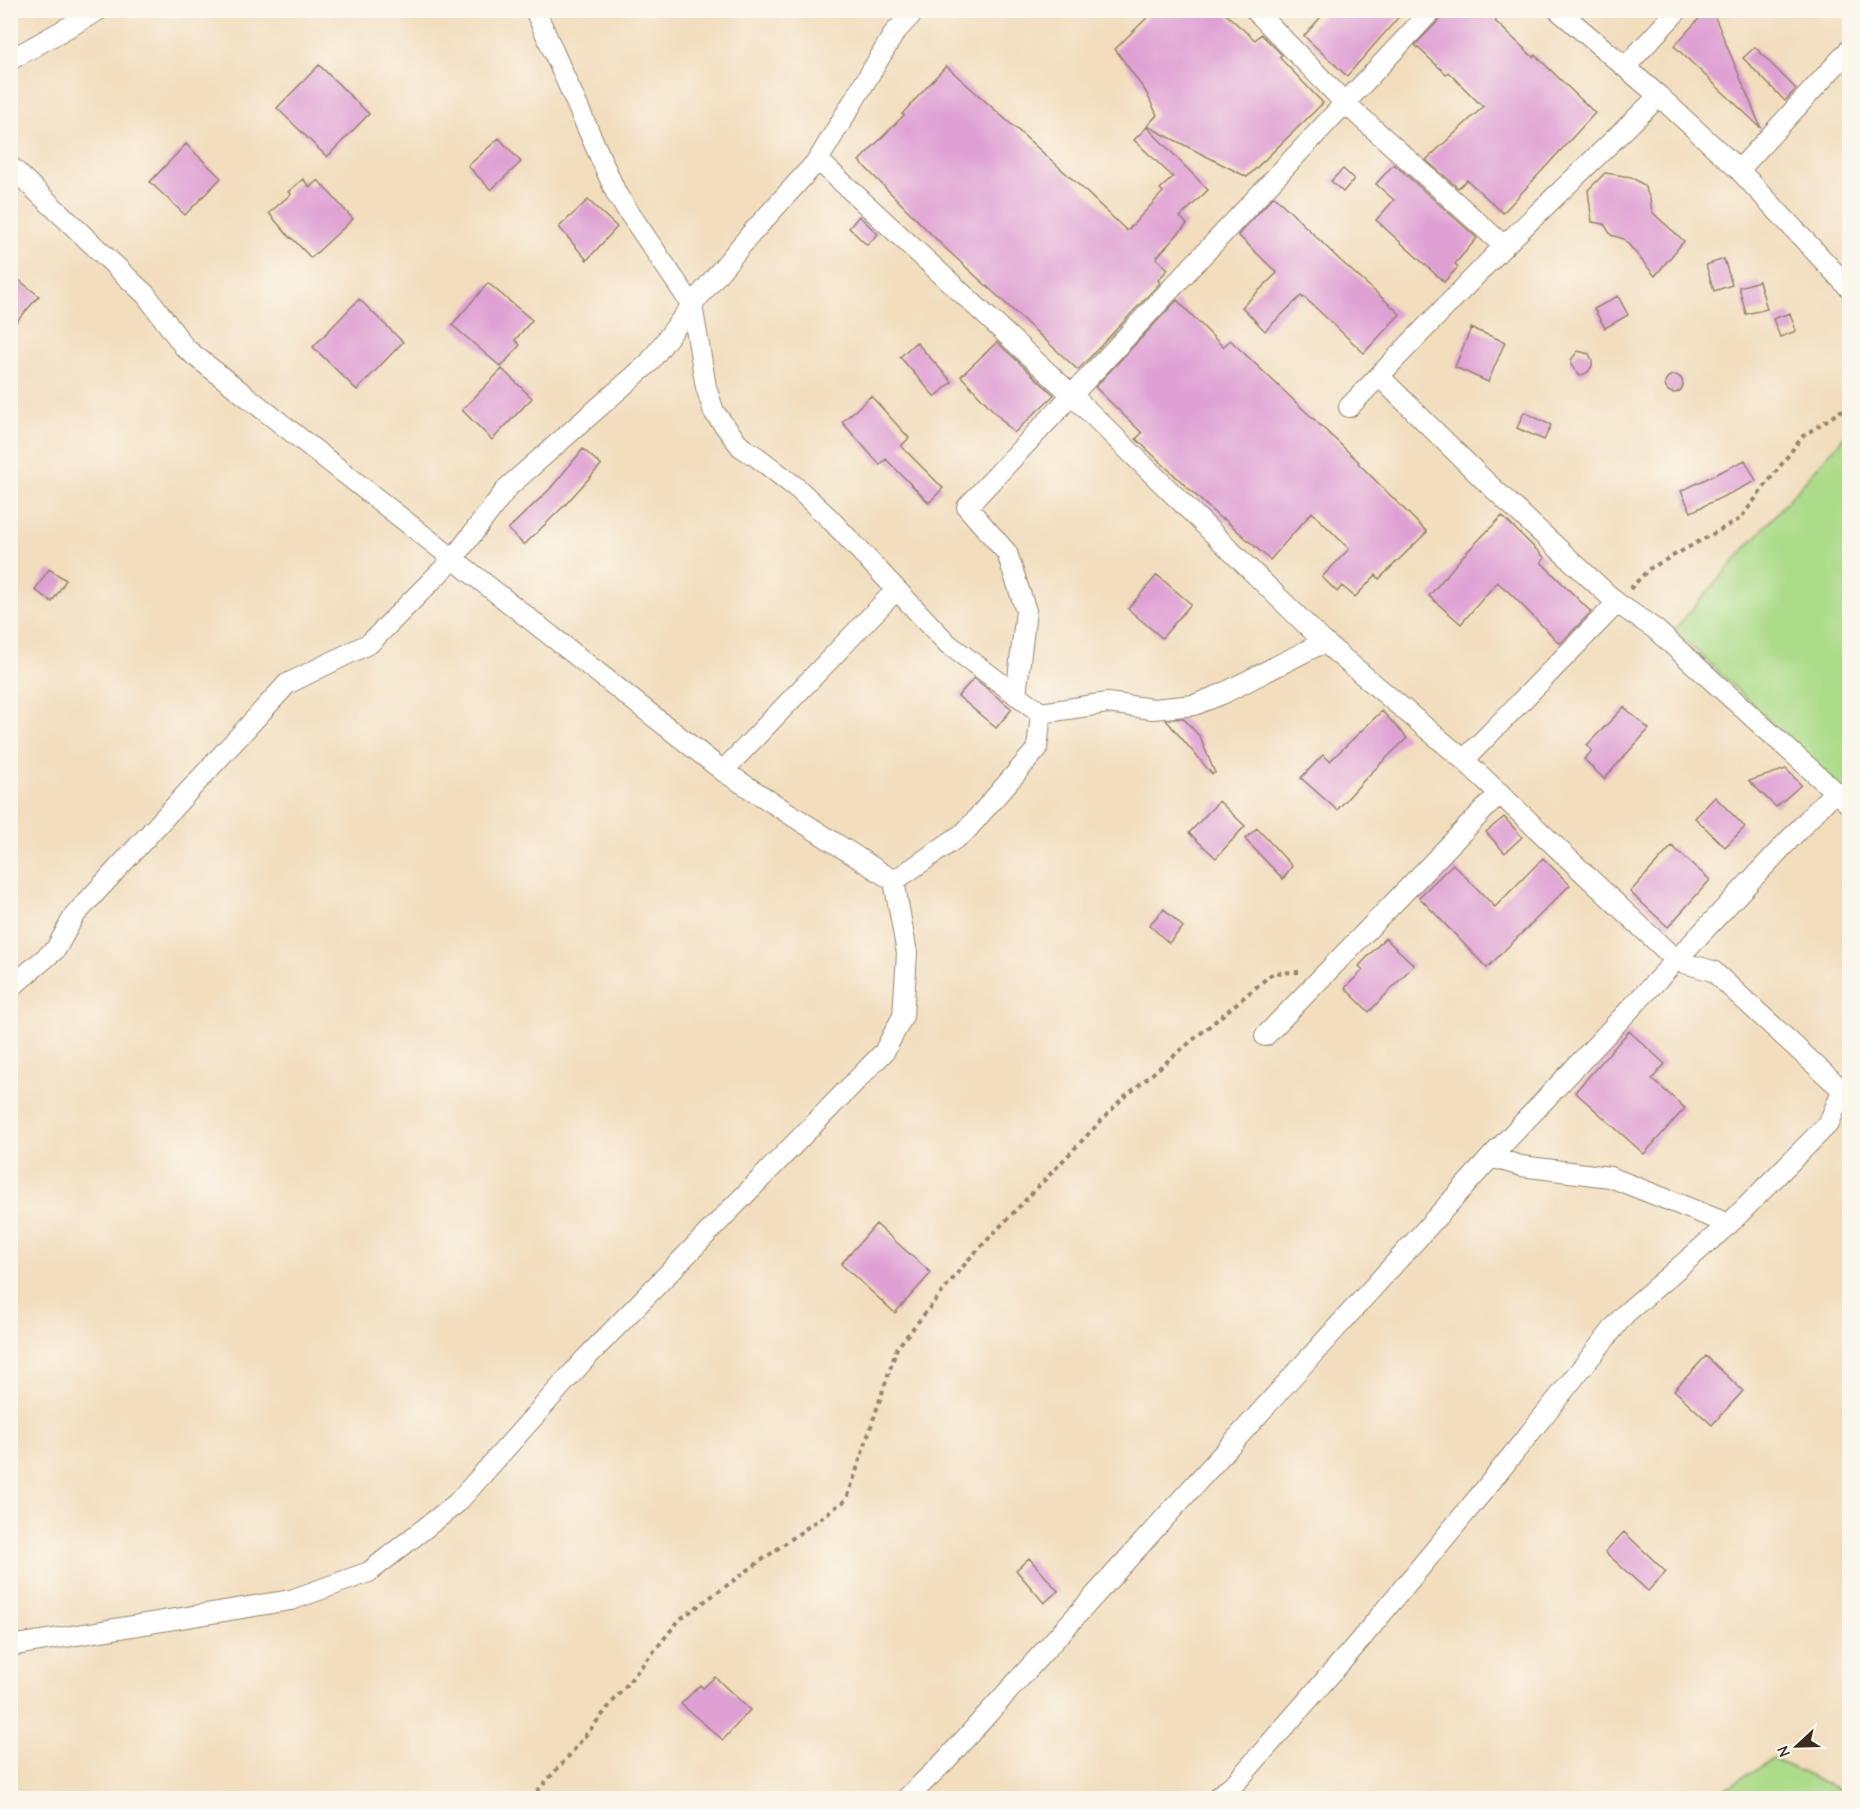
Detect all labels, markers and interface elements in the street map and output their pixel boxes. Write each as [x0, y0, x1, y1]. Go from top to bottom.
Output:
north arrow [1767, 1716, 1827, 1776]
text: N [1774, 1743, 1794, 1759]

